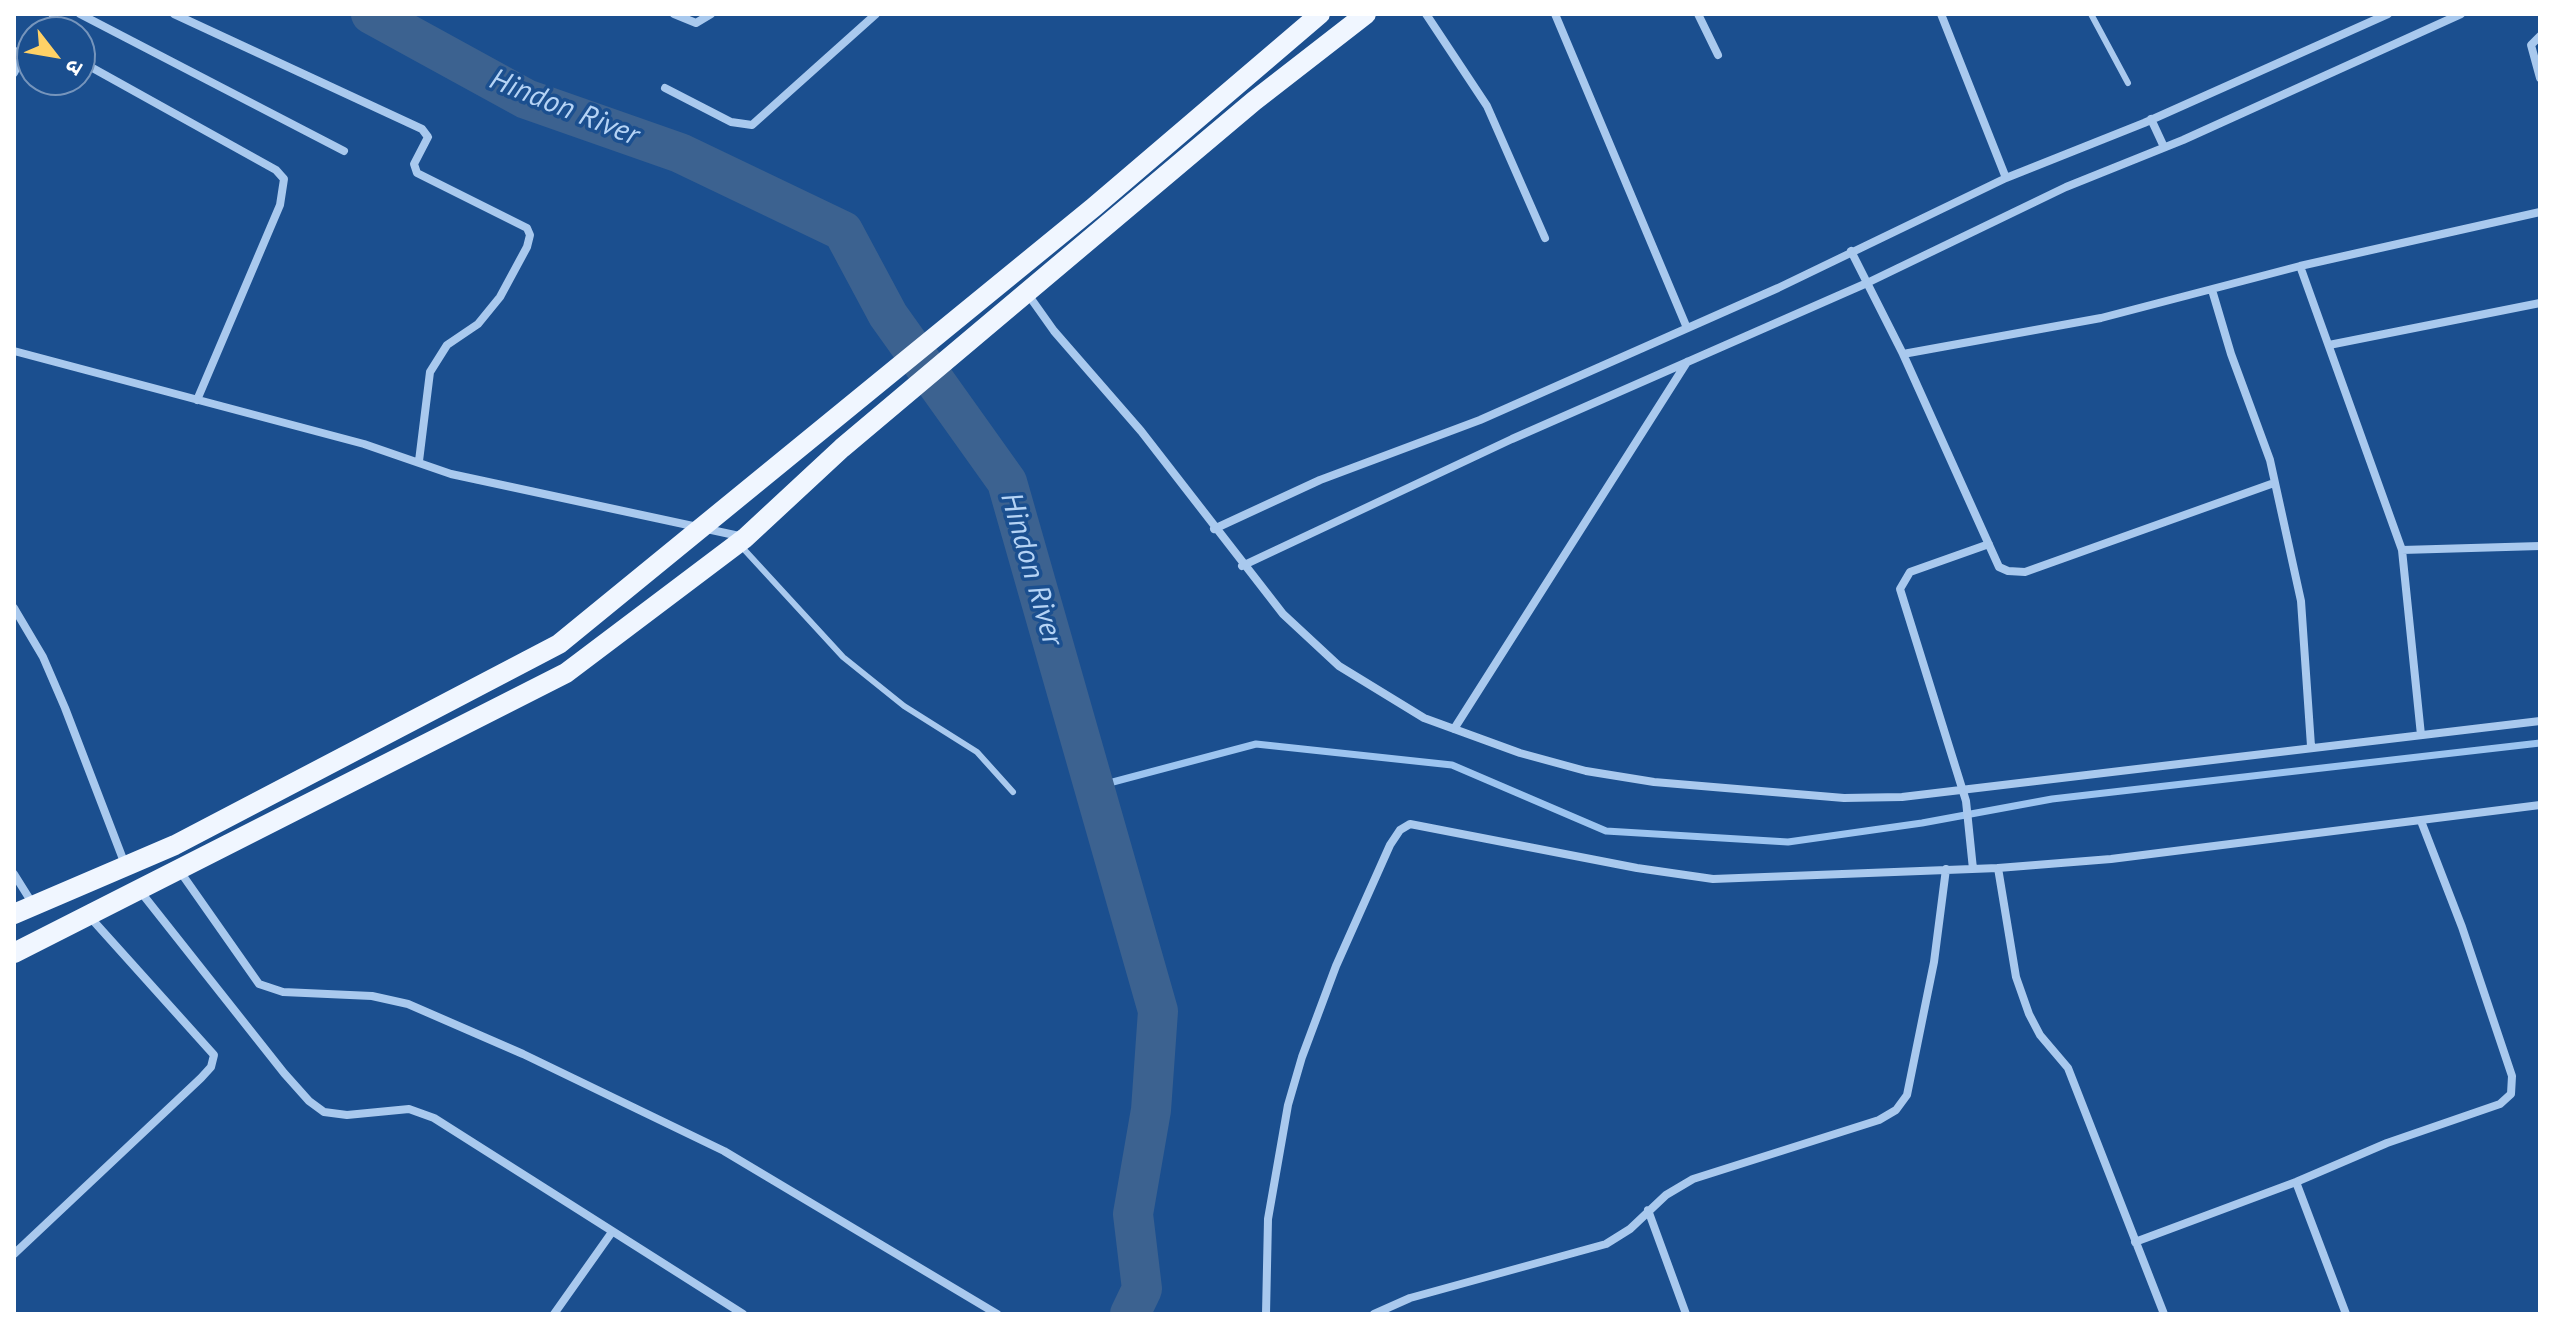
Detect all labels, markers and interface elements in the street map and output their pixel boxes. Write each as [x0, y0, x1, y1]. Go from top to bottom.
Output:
north arrow [16, 16, 96, 96]
text: उ [60, 55, 90, 80]
water label: Hindon River [484, 62, 644, 154]
water label: Hindon River [992, 488, 1070, 650]

